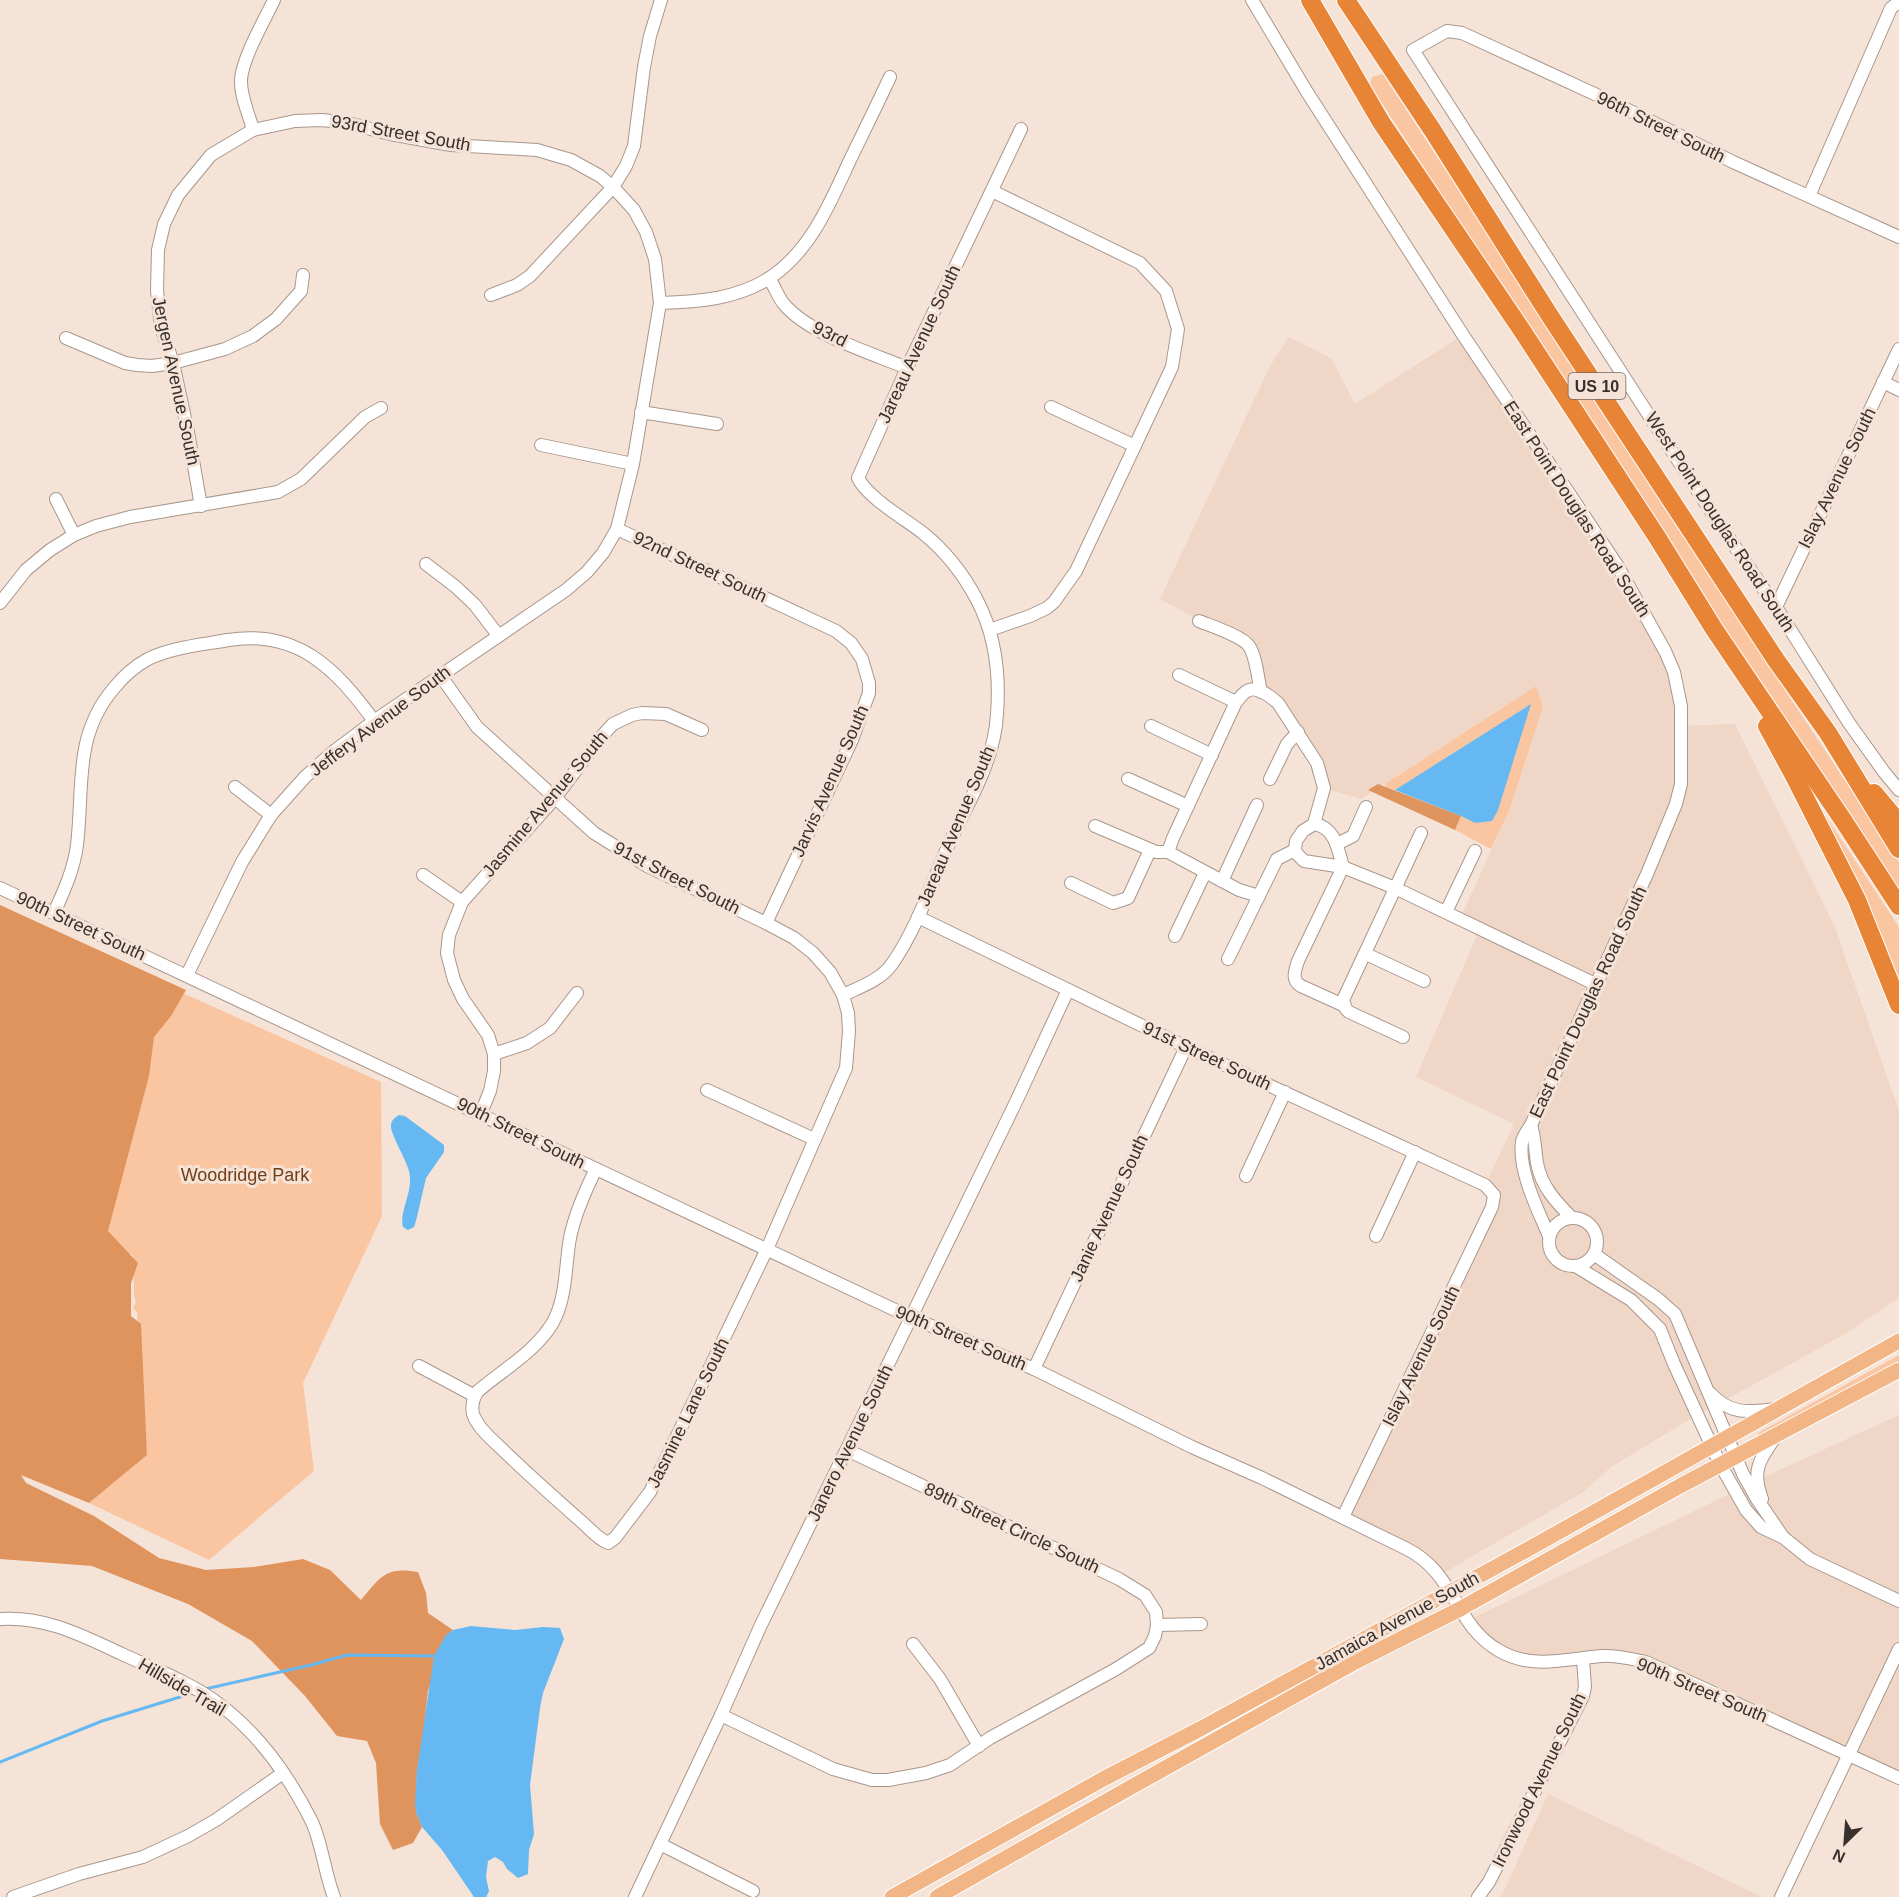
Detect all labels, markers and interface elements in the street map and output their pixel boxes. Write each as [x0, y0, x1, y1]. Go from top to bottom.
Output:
street label: 96th Street South [1594, 87, 1728, 167]
street label: 93rd Street South [330, 111, 472, 155]
street label: Jareau Avenue South [874, 262, 964, 426]
street label: Jergen Avenue South [148, 295, 204, 467]
street label: 93rd [809, 317, 851, 351]
road number: US 10 [1568, 373, 1626, 399]
street label: East Point Douglas Road South [1500, 397, 1654, 621]
street label: Islay Avenue South [1794, 405, 1880, 551]
street label: West Point Douglas Road South [1641, 408, 1799, 636]
street label: 92nd Street South [630, 527, 770, 607]
street label: Jeffery Avenue South [306, 662, 454, 780]
street label: Jarvis Avenue South [788, 702, 872, 860]
street label: Jasmine Avenue South [478, 727, 612, 881]
street label: Jareau Avenue South [913, 743, 999, 909]
street label: 91st Street South [610, 838, 744, 918]
street label: East Point Douglas Road South [1525, 883, 1651, 1121]
street label: 90th Street South [13, 887, 149, 965]
street label: 91st Street South [1140, 1018, 1274, 1094]
street label: 90th Street South [454, 1093, 588, 1173]
street label: Janie Avenue South [1066, 1131, 1152, 1285]
park label: Woodridge Park [181, 1165, 310, 1185]
street label: Islay Avenue South [1378, 1283, 1464, 1429]
street label: 90th Street South [893, 1301, 1029, 1375]
street label: Jasmine Lane South [643, 1335, 733, 1491]
street label: Janero Avenue South [803, 1361, 897, 1525]
street label: 89th Street Circle South [921, 1479, 1103, 1577]
street label: Jamaica Avenue South [1312, 1568, 1482, 1674]
street label: 90th Street South [1634, 1653, 1770, 1727]
street label: Hillside Trail [135, 1654, 229, 1720]
street label: Ironwood Avenue South [1488, 1690, 1590, 1870]
north arrow [1815, 1813, 1875, 1873]
text: N [1830, 1846, 1848, 1866]

